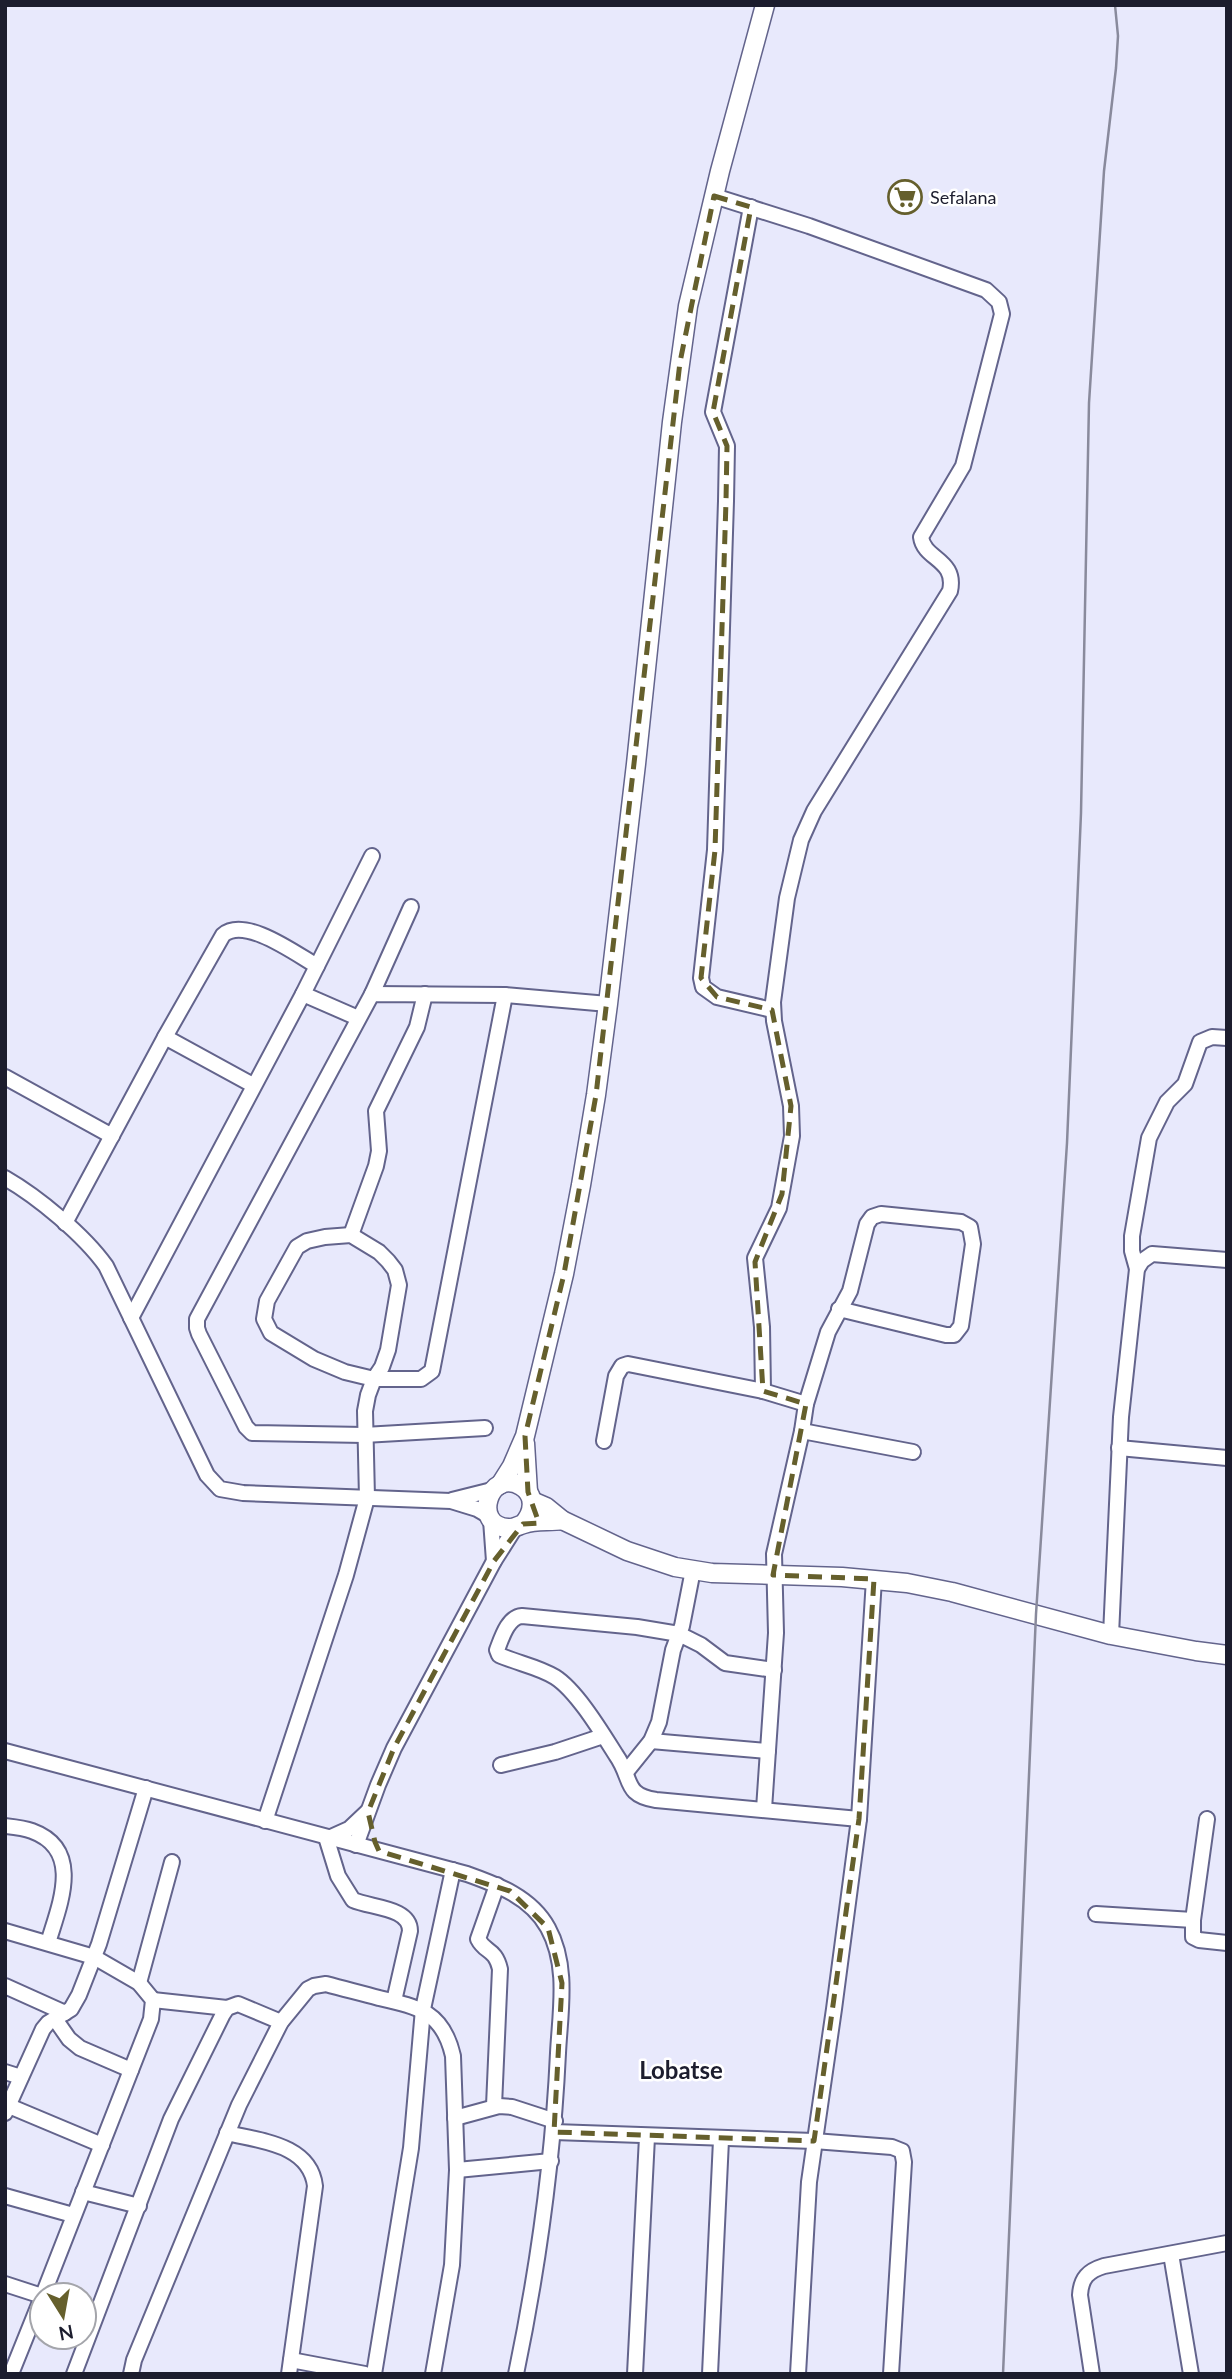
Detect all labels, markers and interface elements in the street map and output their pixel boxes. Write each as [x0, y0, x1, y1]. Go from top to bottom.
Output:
supermarket icon: Sefalana [886, 178, 924, 216]
place label: Sefalana [930, 186, 997, 208]
district label: Lobatse [639, 2055, 723, 2084]
north arrow [28, 2281, 98, 2351]
text: N [57, 2320, 76, 2346]

